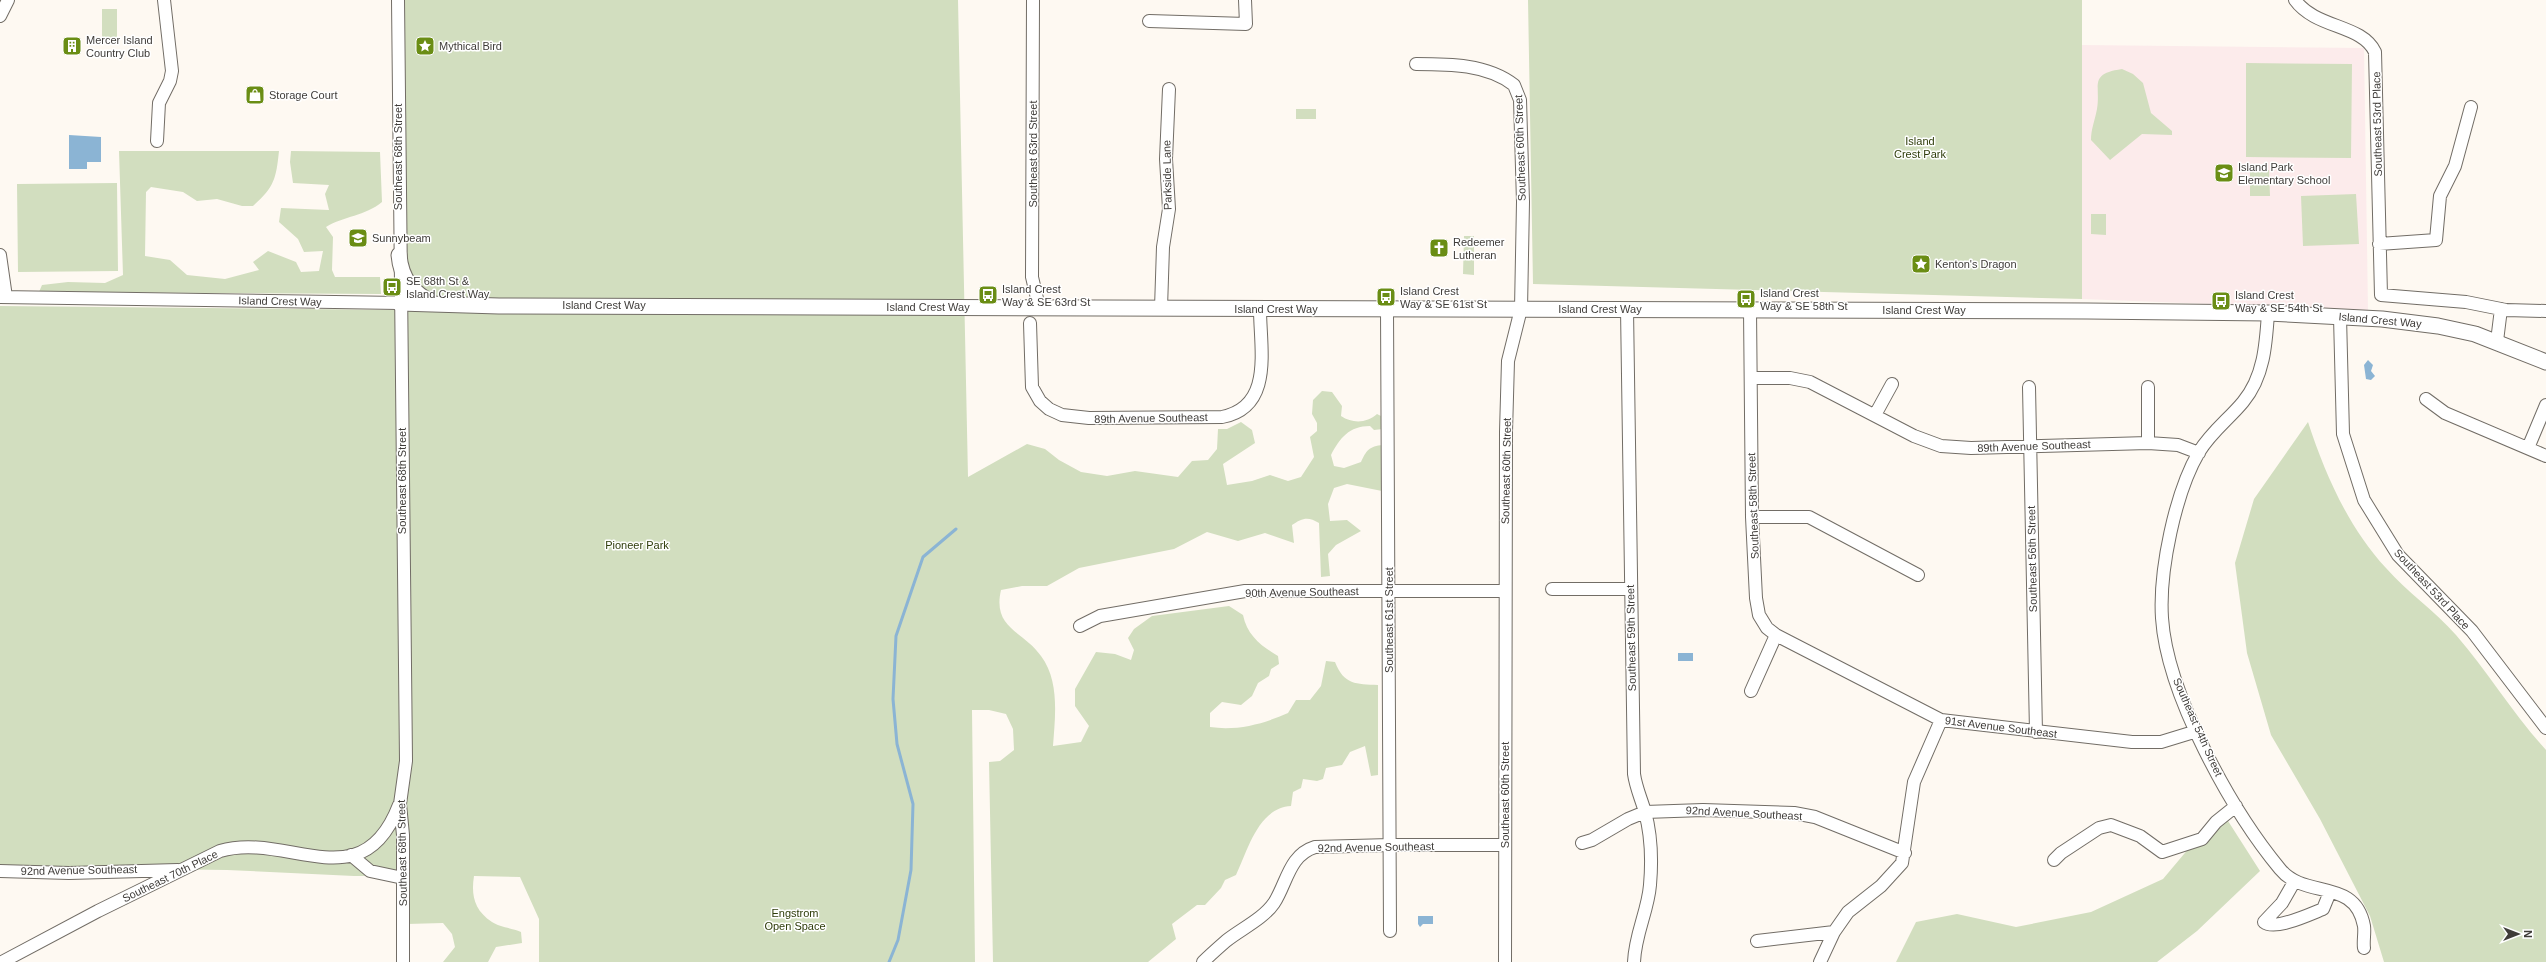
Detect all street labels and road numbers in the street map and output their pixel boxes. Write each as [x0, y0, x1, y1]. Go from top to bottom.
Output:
street label: Southeast 53rd Place [2370, 71, 2384, 177]
street label: Southeast 60th Street [1512, 95, 1528, 201]
street label: Southeast 63rd Street [1027, 100, 1039, 208]
street label: Southeast 68th Street [392, 104, 404, 210]
street label: Parkside Lane [1160, 140, 1174, 210]
street label: Island Crest Way [238, 294, 322, 308]
street label: Island Crest Way [562, 299, 646, 311]
street label: Island Crest Way [886, 301, 970, 313]
street label: Island Crest Way [1234, 303, 1318, 315]
street label: Island Crest Way [1558, 303, 1642, 315]
street label: Island Crest Way [1882, 304, 1966, 316]
street label: Island Crest Way [2338, 310, 2423, 330]
street label: 89th Avenue Southeast [1094, 411, 1208, 425]
street label: Southeast 60th Street [1499, 418, 1513, 524]
street label: Southeast 68th Street [396, 428, 408, 534]
street label: 89th Avenue Southeast [1977, 438, 2091, 454]
street label: Southeast 58th Street [1745, 453, 1761, 559]
street label: Southeast 56th Street [2025, 506, 2039, 612]
street label: Southeast 53rd Place [2392, 546, 2472, 632]
street label: Southeast 61st Street [1383, 567, 1395, 673]
street label: 90th Avenue Southeast [1245, 585, 1359, 599]
street label: Southeast 59th Street [1624, 585, 1638, 691]
street label: Southeast 54th Street [2171, 676, 2225, 778]
street label: 91st Avenue Southeast [1944, 714, 2058, 740]
street label: Southeast 60th Street [1499, 742, 1511, 848]
street label: Southeast 68th Street [395, 800, 409, 906]
street label: 92nd Avenue Southeast [1685, 804, 1803, 822]
street label: 92nd Avenue Southeast [1318, 840, 1434, 854]
street label: Southeast 70th Place [120, 848, 220, 904]
street label: 92nd Avenue Southeast [21, 863, 137, 877]

